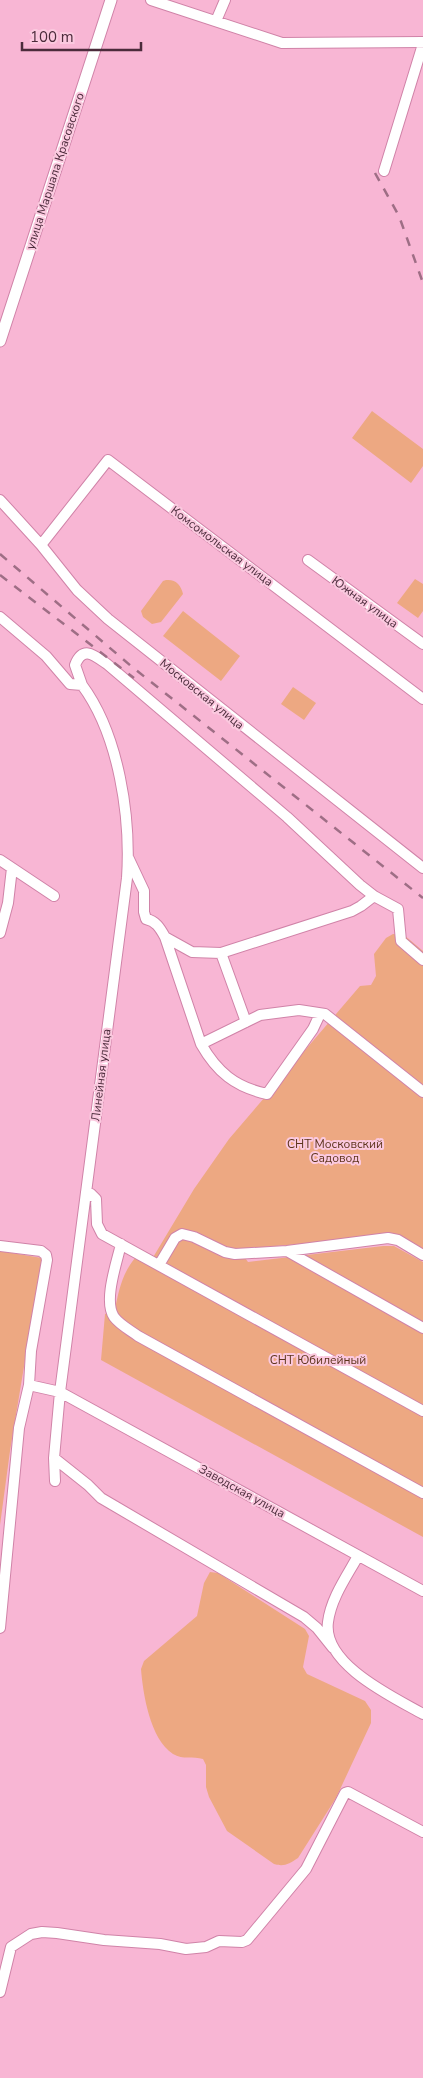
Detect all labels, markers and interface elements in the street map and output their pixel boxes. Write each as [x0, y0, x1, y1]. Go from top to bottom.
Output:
scale bar [22, 20, 141, 52]
text: 100 m [30, 27, 74, 47]
street label: улица Маршала Красовского [22, 90, 88, 251]
street label: Комсомольская улица [168, 502, 276, 590]
street label: Южная улица [329, 573, 401, 631]
street label: Московская улица [157, 655, 247, 733]
street label: Линейная улица [87, 1028, 115, 1122]
park label: СНТ Московский Садовод [287, 1136, 383, 1166]
park label: СНТ Юбилейный [270, 1352, 366, 1368]
street label: Заводская улица [196, 1461, 288, 1521]

